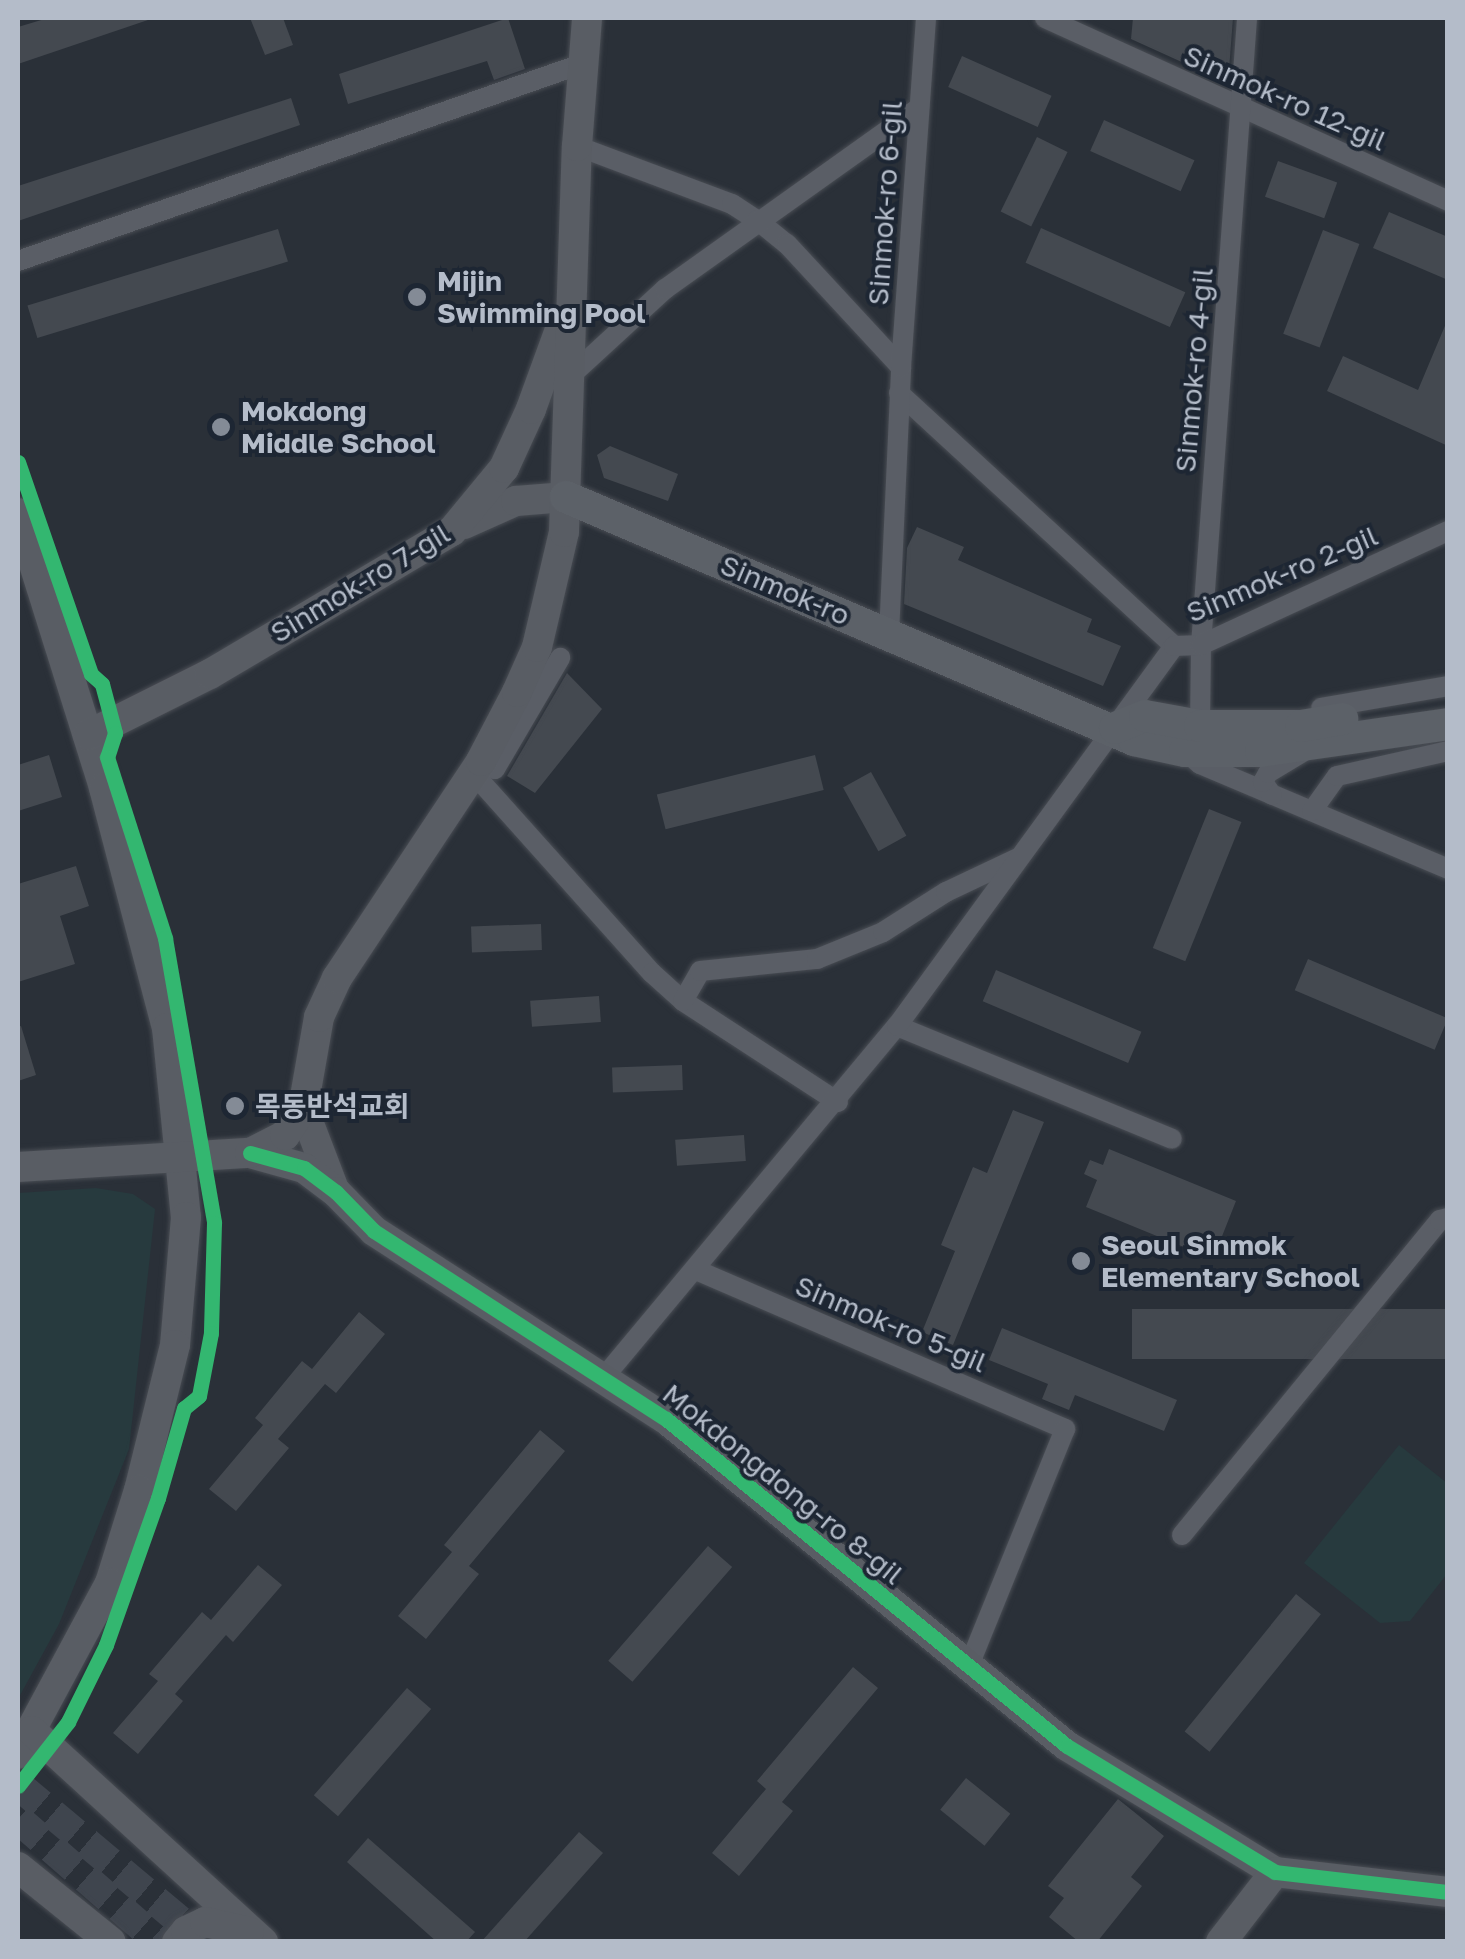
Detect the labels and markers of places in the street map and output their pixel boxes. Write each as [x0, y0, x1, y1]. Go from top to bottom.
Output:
place label: Mijin Swimming Pool [437, 264, 646, 330]
marker: Mijin Swimming Pool [406, 286, 428, 308]
place label: Mokdong Middle School [241, 394, 436, 460]
marker: Mokdong Middle School [210, 416, 232, 438]
place label: 목동반석교회 [255, 1089, 410, 1123]
marker: 목동반석교회 [224, 1095, 246, 1117]
place label: Seoul Sinmok Elementary School [1101, 1228, 1360, 1294]
marker: Seoul Sinmok Elementary School [1070, 1250, 1092, 1272]

